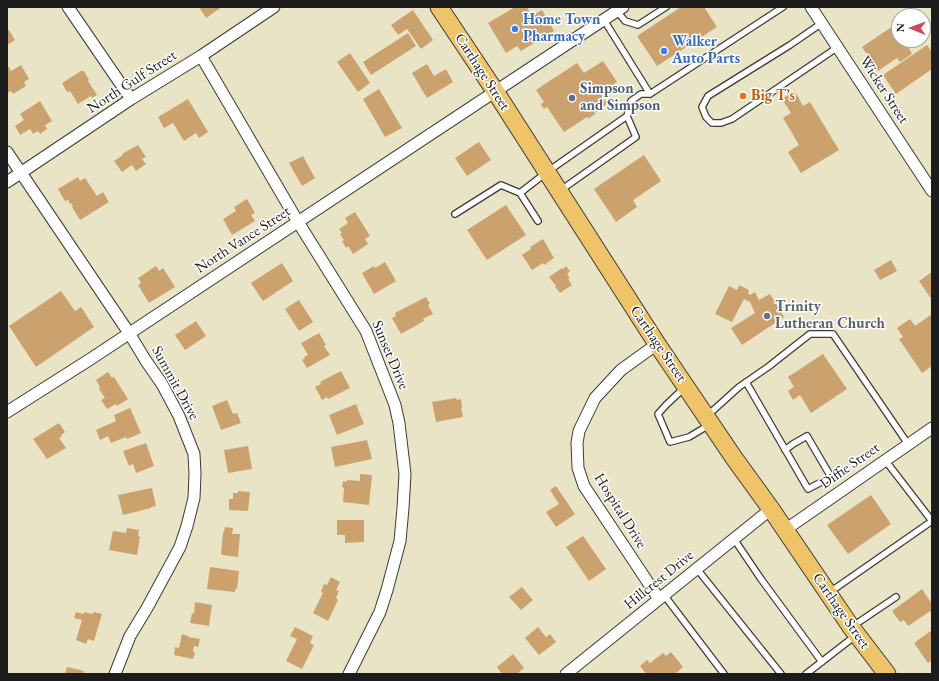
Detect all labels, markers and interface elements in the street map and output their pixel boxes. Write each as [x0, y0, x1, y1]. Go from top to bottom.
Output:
north arrow [891, 8, 931, 48]
place label: Home Town Pharmacy [523, 11, 601, 46]
text: N [893, 23, 907, 32]
marker: Home Town Pharmacy [510, 24, 520, 34]
street label: Carthage Street [450, 30, 514, 114]
place label: Walker Auto Parts [672, 33, 740, 68]
street label: North Gulf Street [84, 46, 180, 118]
marker: Walker Auto Parts [659, 46, 669, 56]
street label: Wicker Street [855, 53, 913, 127]
place label: Simpson and Simpson [580, 80, 661, 115]
place label: Big T’s [751, 87, 795, 105]
marker: Big T’s [738, 91, 748, 101]
marker: Simpson and Simpson [567, 93, 577, 103]
street label: North Vance Street [192, 203, 294, 277]
place label: Trinity Lutheran Church [775, 298, 885, 333]
street label: Carthage Street [626, 302, 690, 386]
marker: Trinity Lutheran Church [762, 311, 772, 321]
street label: Sunset Drive [367, 318, 413, 392]
street label: Summit Drive [147, 343, 203, 423]
street label: Diffie Street [817, 439, 883, 493]
street label: Hospital Drive [590, 470, 650, 552]
street label: Hillcrest Drive [621, 546, 697, 614]
street label: Carthage Street [808, 570, 874, 652]

